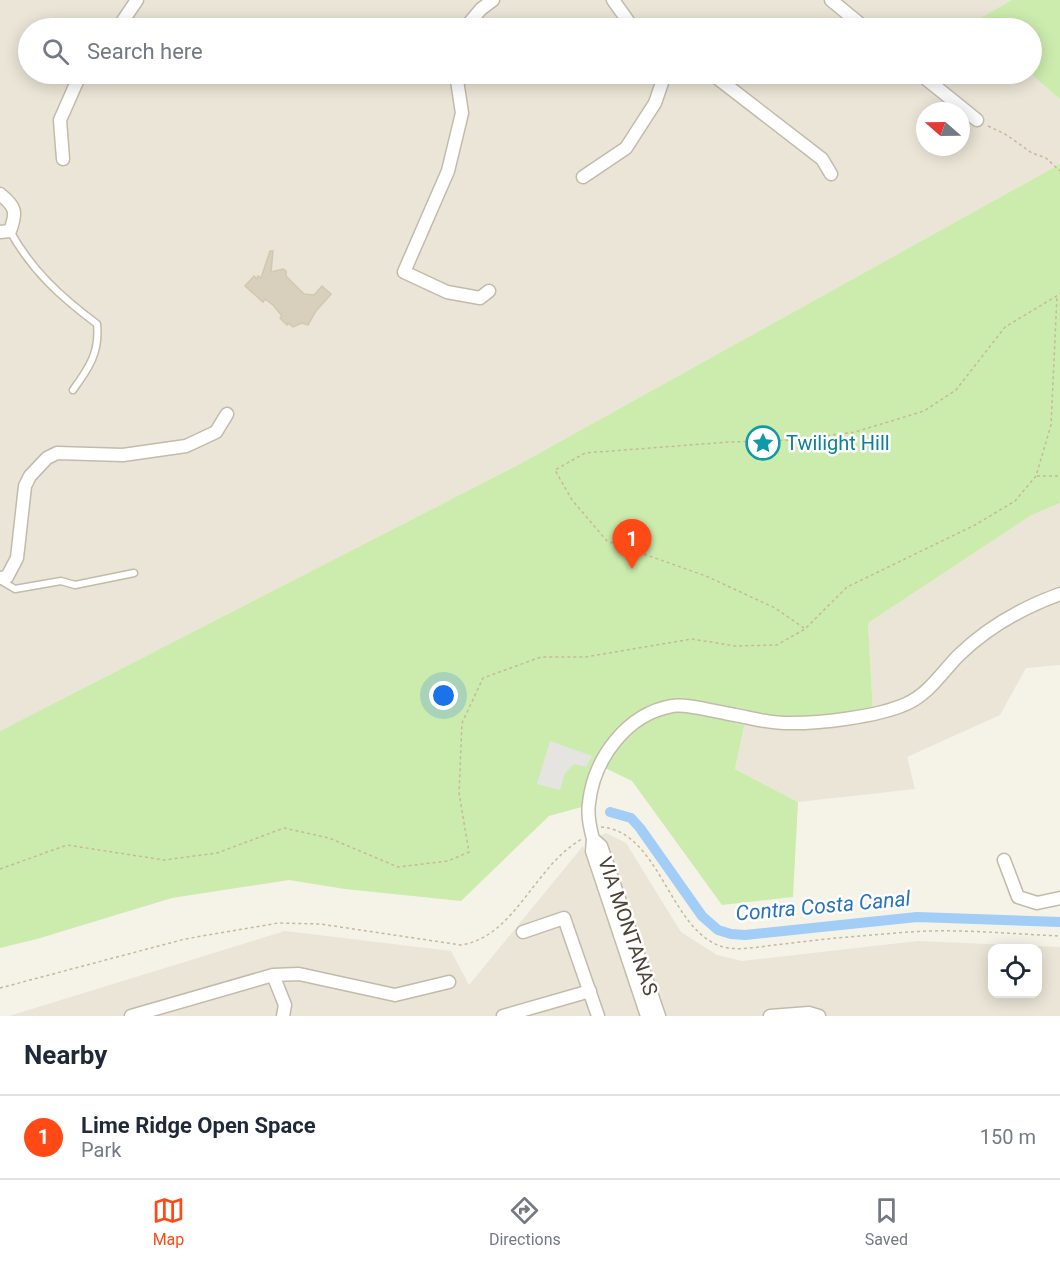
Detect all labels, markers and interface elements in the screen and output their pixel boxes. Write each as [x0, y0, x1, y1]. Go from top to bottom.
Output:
search box [18, 18, 1042, 84]
icon: search [39, 35, 72, 68]
text: Search here [87, 39, 203, 64]
north arrow [916, 102, 970, 156]
place icon: Twilight Hill [745, 425, 781, 461]
place label: Twilight Hill [786, 431, 890, 455]
pin: 1 [612, 520, 652, 569]
your location [429, 681, 458, 710]
street label: VIA MONTANAS [593, 853, 663, 999]
water label: Contra Costa Canal [735, 886, 912, 926]
map controls [988, 944, 1042, 998]
button: locate [988, 944, 1042, 998]
text: Nearby [24, 1040, 107, 1070]
text: Lime Ridge Open Space [81, 1113, 316, 1138]
text: 1 [38, 1125, 49, 1149]
text: 150 m [980, 1125, 1036, 1149]
text: Park [81, 1138, 121, 1162]
tab: Map [152, 1194, 185, 1249]
tab: Directions [489, 1194, 561, 1249]
tab: Saved [865, 1194, 908, 1249]

